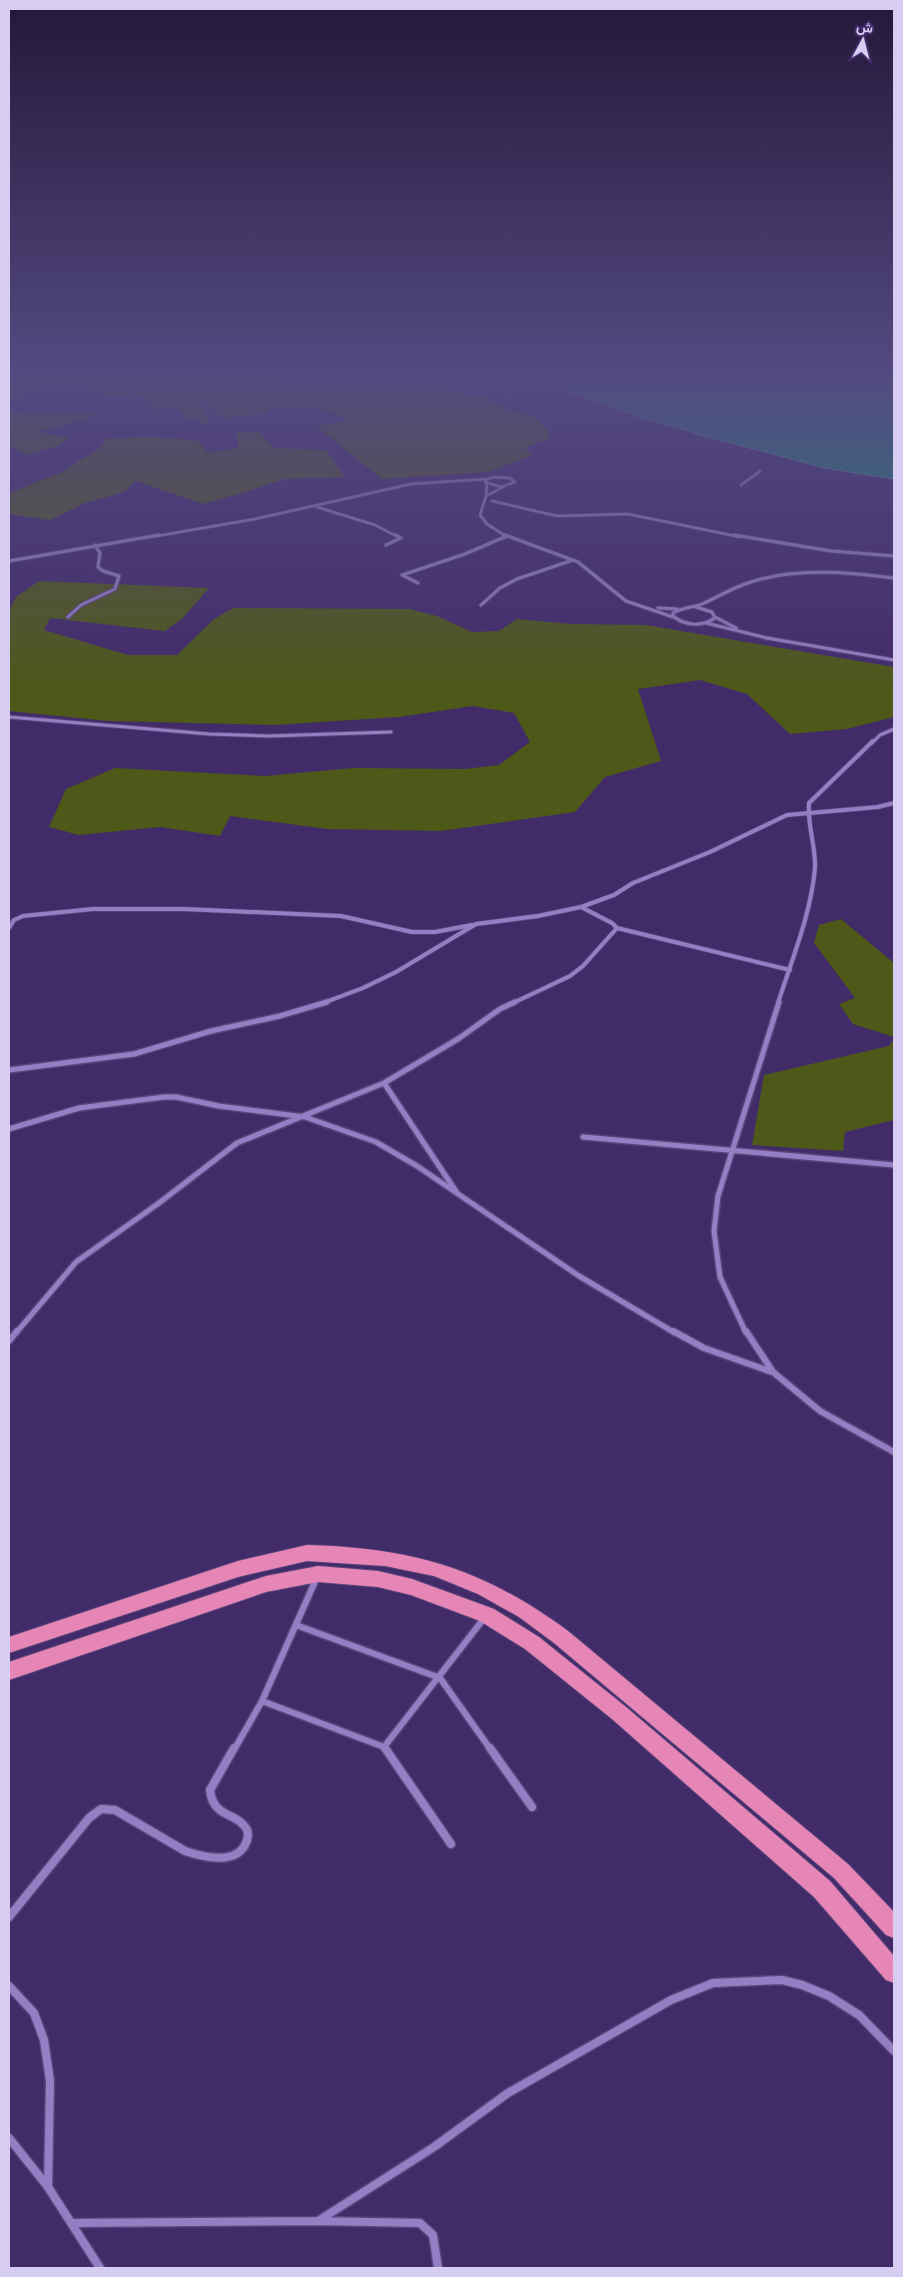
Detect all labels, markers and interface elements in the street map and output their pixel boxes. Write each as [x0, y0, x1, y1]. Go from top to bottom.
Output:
north arrow [838, 15, 888, 65]
text: ش [855, 17, 874, 37]

